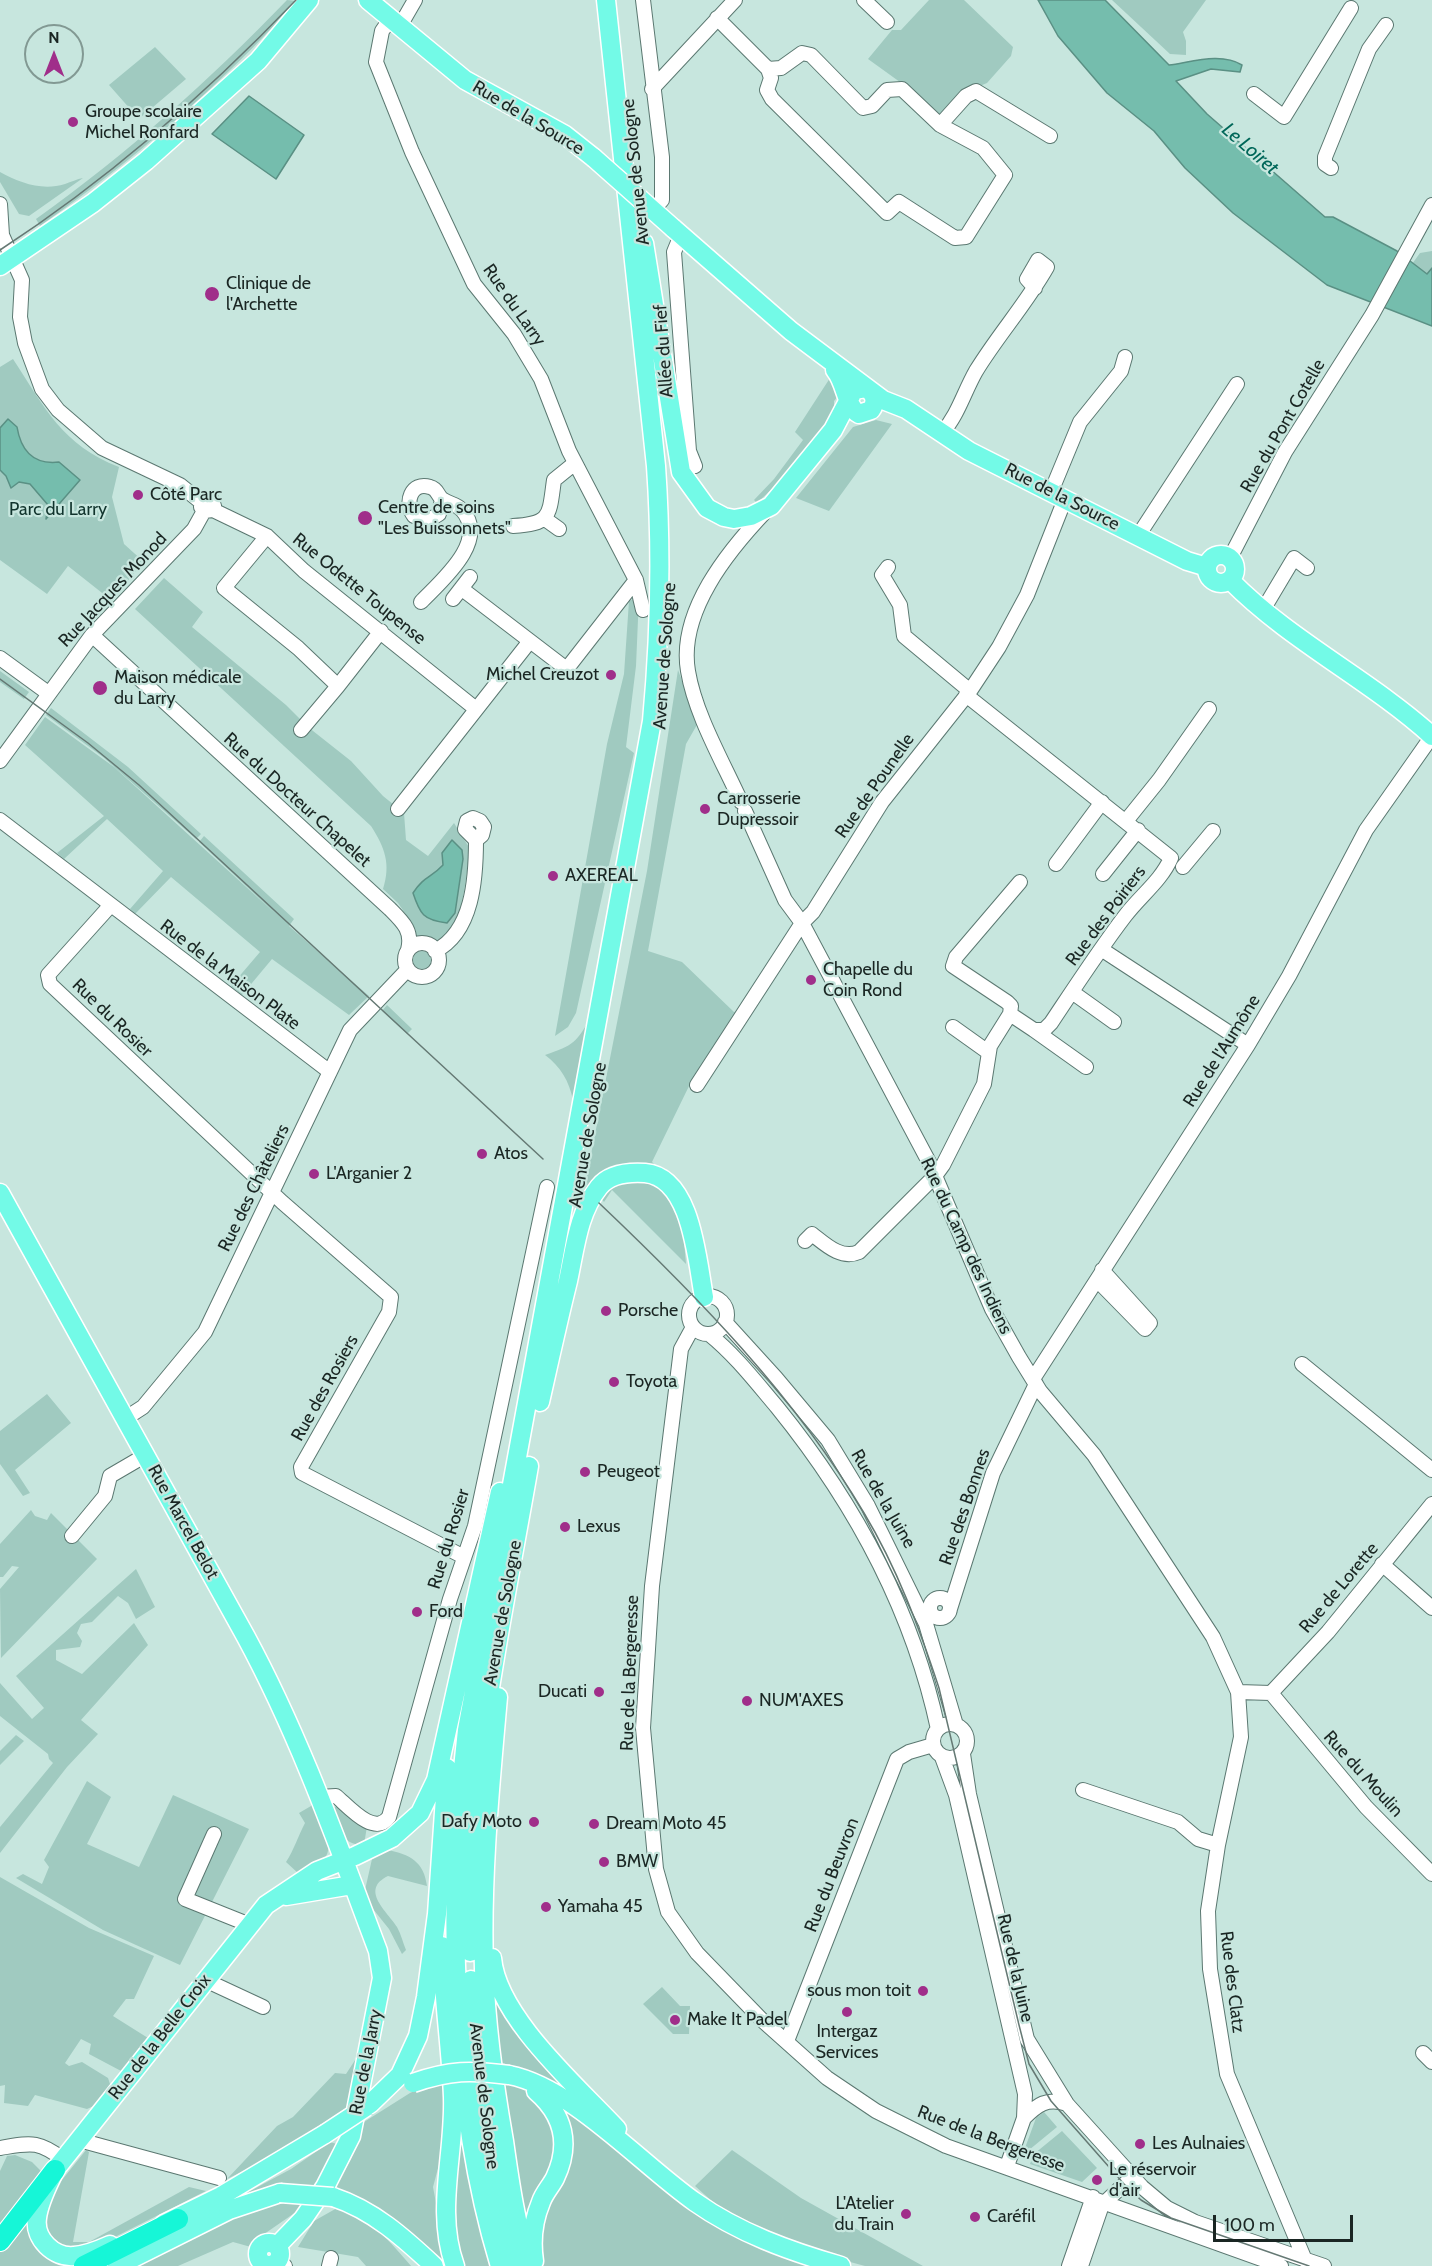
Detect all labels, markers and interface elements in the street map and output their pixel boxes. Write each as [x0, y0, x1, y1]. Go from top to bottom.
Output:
north arrow [24, 24, 84, 84]
text: N [48, 28, 60, 47]
street label: Rue de la Source [468, 76, 588, 160]
street label: Avenue de Sologne [618, 98, 654, 246]
place label: Groupe scolaire Michel Ronfard [85, 101, 202, 144]
marker: Groupe scolaire Michel Ronfard [66, 115, 80, 129]
water label: Le Loiret [1217, 118, 1283, 180]
street label: Rue du Larry [478, 260, 550, 350]
place label: Clinique de l'Archette [226, 273, 311, 316]
marker: Clinique de l'Archette [203, 285, 221, 303]
street label: Allée du Fief [650, 304, 678, 398]
street label: Rue du Pont Cotelle [1236, 356, 1330, 496]
street label: Rue de la Source [1001, 459, 1123, 535]
place label: Côté Parc [150, 484, 222, 506]
marker: Côté Parc [131, 488, 145, 502]
place label: Centre de soins "Les Buissonnets" [378, 497, 511, 540]
park label: Parc du Larry [9, 499, 107, 521]
marker: Centre de soins "Les Buissonnets" [356, 509, 374, 527]
street label: Rue Jacques Monod [54, 528, 172, 652]
street label: Rue Odette Toupense [288, 529, 430, 649]
street label: Avenue de Sologne [649, 582, 681, 730]
place label: Michel Creuzot [486, 664, 599, 686]
place label: Maison médicale du Larry [114, 667, 241, 710]
marker: Michel Creuzot [604, 668, 618, 682]
marker: Maison médicale du Larry [91, 679, 109, 697]
street label: Rue du Docteur Chapelet [219, 728, 375, 872]
street label: Rue de Pounelle [831, 729, 919, 843]
place label: Carrosserie Dupressoir [717, 788, 801, 830]
marker: Carrosserie Dupressoir [698, 802, 712, 816]
street label: Rue des Poiriers [1061, 862, 1151, 970]
place label: AXEREAL [565, 865, 638, 887]
marker: AXEREAL [546, 869, 560, 883]
street label: Rue de la Maison Plate [156, 915, 304, 1035]
place label: Chapelle du Coin Rond [823, 959, 913, 1002]
marker: Chapelle du Coin Rond [804, 973, 818, 987]
street label: Rue du Rosier [67, 974, 157, 1062]
street label: Rue de l'Aumône [1179, 991, 1265, 1111]
street label: Avenue de Sologne [565, 1061, 611, 1209]
street label: Rue des Châteliers [214, 1121, 294, 1255]
place label: Atos [494, 1143, 528, 1165]
marker: Atos [475, 1147, 489, 1161]
street label: Rue du Camp des Indiens [916, 1154, 1016, 1338]
place label: L'Arganier 2 [326, 1163, 412, 1185]
marker: L'Arganier 2 [307, 1167, 321, 1181]
place label: Porsche [618, 1300, 678, 1322]
marker: Porsche [599, 1304, 613, 1318]
street label: Rue des Rosiers [287, 1331, 363, 1445]
place label: Toyota [626, 1371, 677, 1393]
marker: Toyota [607, 1375, 621, 1389]
street label: Rue de la Juine [846, 1446, 920, 1552]
street label: Rue des Bonnes [935, 1446, 995, 1568]
street label: Rue Marcel Belot [143, 1461, 223, 1583]
place label: Peugeot [597, 1461, 660, 1483]
marker: Peugeot [578, 1465, 592, 1479]
street label: Rue du Rosier [424, 1486, 474, 1592]
place label: Lexus [577, 1516, 620, 1538]
marker: Lexus [558, 1520, 572, 1534]
street label: Rue de Lorette [1295, 1538, 1383, 1638]
street label: Avenue de Sologne [480, 1539, 526, 1687]
street label: Rue de la Bergeresse [616, 1595, 644, 1751]
place label: Ford [429, 1601, 463, 1623]
marker: Ford [410, 1605, 424, 1619]
place label: Ducati [538, 1681, 587, 1703]
marker: Ducati [592, 1685, 606, 1699]
place label: NUM'AXES [759, 1690, 843, 1712]
marker: NUM'AXES [740, 1694, 754, 1708]
street label: Rue du Moulin [1319, 1726, 1407, 1822]
place label: Dafy Moto [441, 1811, 522, 1833]
place label: Dream Moto 45 [606, 1813, 726, 1835]
marker: Dafy Moto [527, 1815, 541, 1829]
street label: Rue du Beuvron [800, 1815, 864, 1935]
marker: Dream Moto 45 [587, 1817, 601, 1831]
place label: BMW [616, 1851, 658, 1873]
marker: BMW [597, 1855, 611, 1869]
place label: Yamaha 45 [558, 1896, 643, 1918]
marker: Yamaha 45 [539, 1900, 553, 1914]
street label: Rue de la Juine [992, 1912, 1038, 2024]
street label: Rue des Clatz [1215, 1930, 1249, 2034]
street label: Rue de la Belle Croix [104, 1970, 216, 2104]
place label: sous mon toit [807, 1980, 911, 2002]
marker: sous mon toit [916, 1984, 930, 1998]
marker: Intergaz Services [840, 2005, 854, 2019]
street label: Rue de la Jarry [345, 2007, 387, 2117]
place label: Make It Padel [687, 2009, 788, 2031]
marker: Make It Padel [668, 2013, 682, 2027]
place label: Intergaz Services [816, 2021, 878, 2064]
street label: Avenue de Sologne [464, 2022, 504, 2170]
street label: Rue de la Bergeresse [914, 2101, 1068, 2177]
place label: Les Aulnaies [1152, 2133, 1245, 2155]
marker: Les Aulnaies [1133, 2137, 1147, 2151]
place label: Le réservoir d'air [1109, 2159, 1196, 2202]
marker: Le réservoir d'air [1090, 2173, 1104, 2187]
place label: L'Atelier du Train [834, 2193, 894, 2236]
scale bar [1216, 2203, 1356, 2241]
place label: Caréfil [987, 2206, 1035, 2228]
marker: L'Atelier du Train [899, 2207, 913, 2221]
marker: Caréfil [968, 2210, 982, 2224]
text: 100 m [1224, 2214, 1275, 2236]

